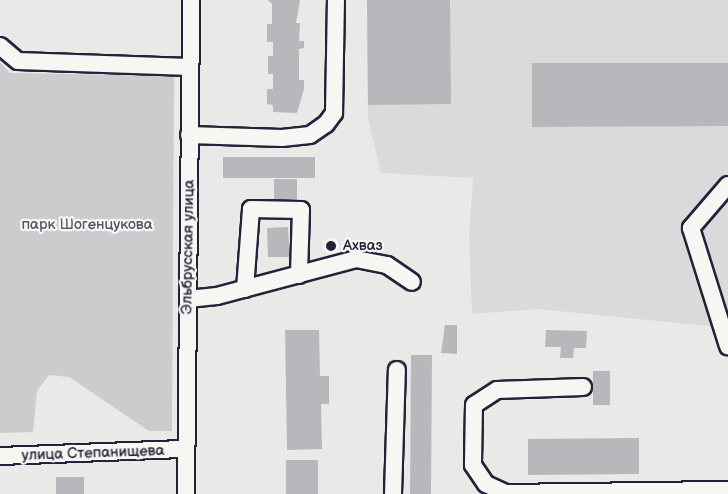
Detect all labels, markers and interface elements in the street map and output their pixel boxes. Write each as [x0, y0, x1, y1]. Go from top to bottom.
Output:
street label: Эльбрусская улица [178, 179, 198, 315]
park label: парк Шогенцукова [21, 216, 153, 234]
place label: Ахваз [343, 237, 383, 255]
marker: Ахваз [324, 239, 338, 253]
street label: улица Степанищева [21, 442, 165, 464]

